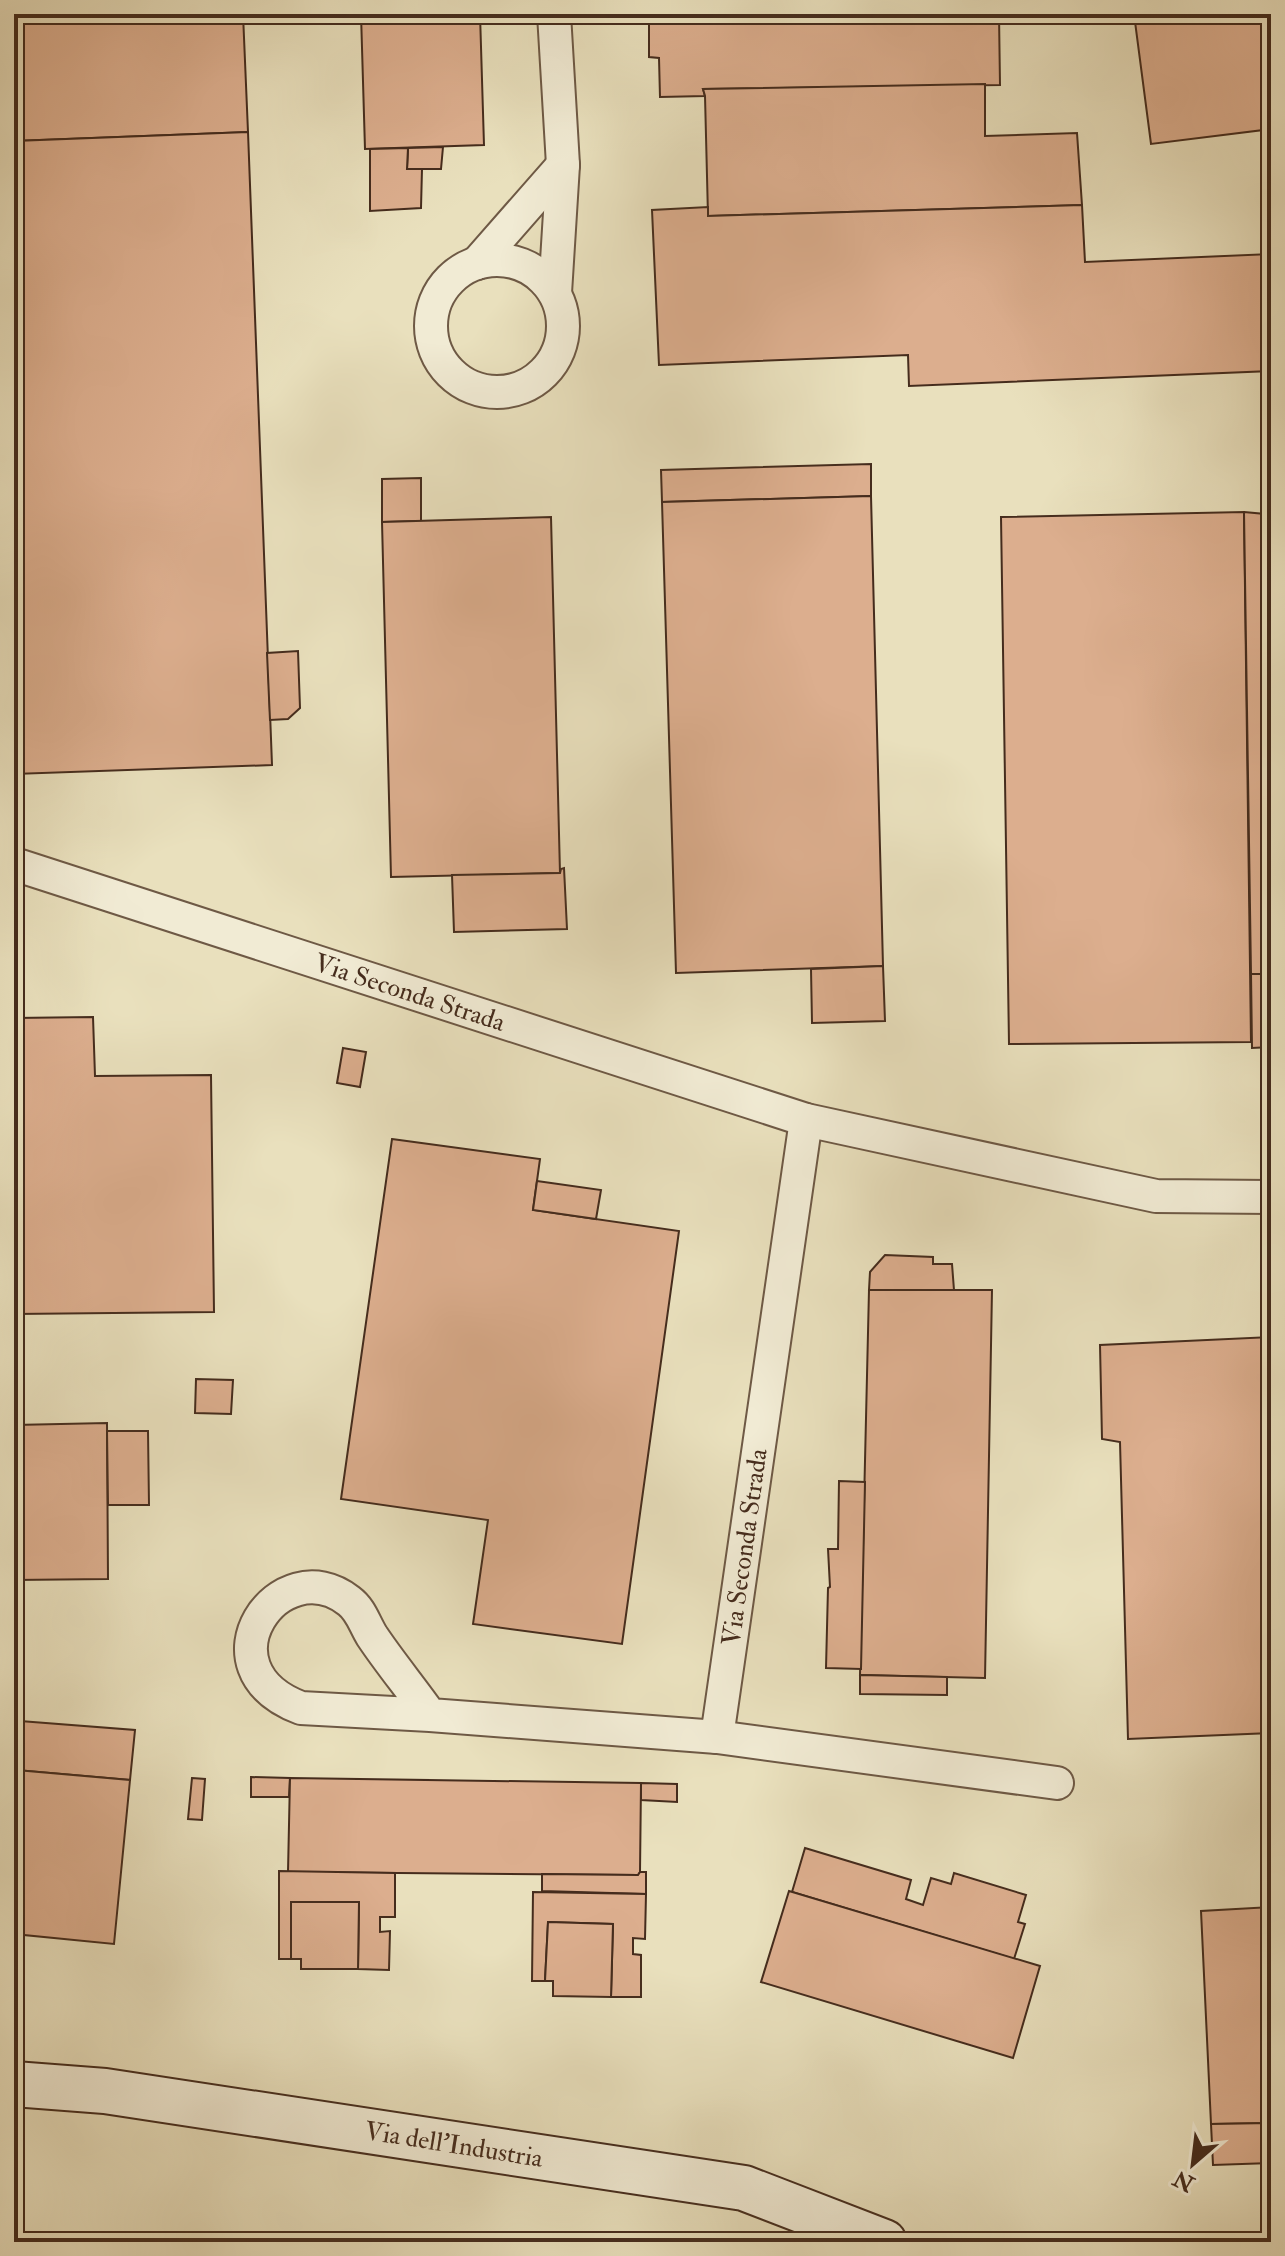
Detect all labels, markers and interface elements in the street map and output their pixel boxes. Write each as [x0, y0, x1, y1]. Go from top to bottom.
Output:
street label: Via Seconda Strada [310, 947, 509, 1039]
street label: Via Seconda Strada [715, 1446, 775, 1648]
street label: Via dell'Industria [363, 2115, 545, 2175]
north arrow [1153, 2124, 1233, 2204]
text: N [1169, 2164, 1200, 2198]

